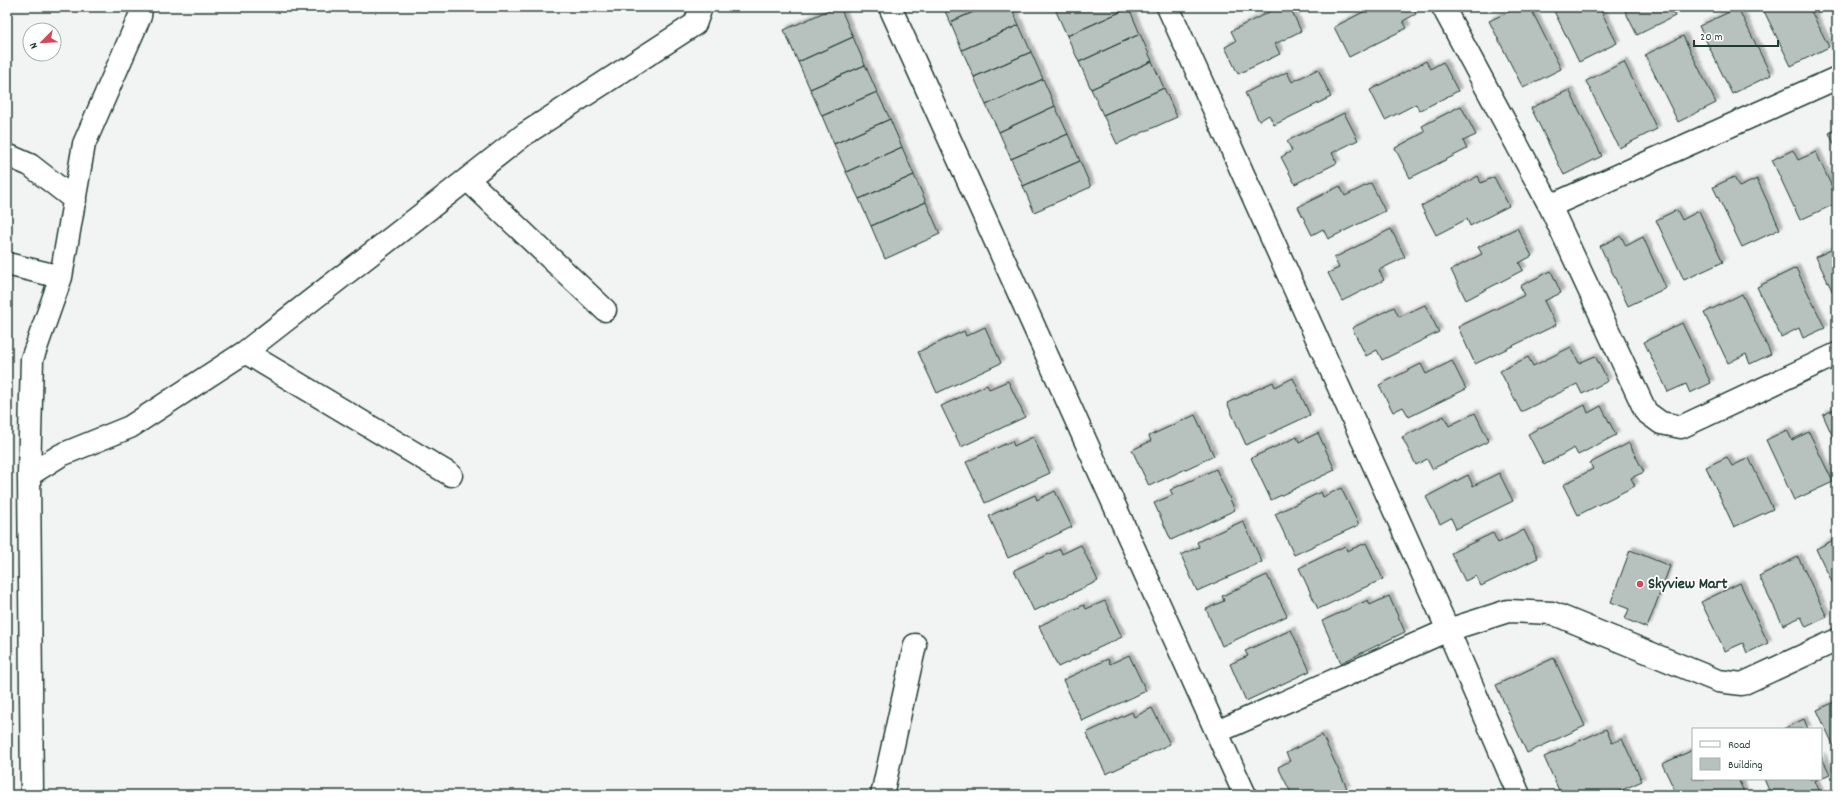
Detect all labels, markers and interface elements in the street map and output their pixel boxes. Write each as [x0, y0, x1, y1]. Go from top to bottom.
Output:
north arrow [22, 22, 62, 62]
scale bar [1694, 22, 1778, 48]
text: 20 m [1700, 29, 1723, 46]
text: N [26, 39, 43, 51]
place label: Skyview Mart [1648, 573, 1728, 596]
marker: Skyview Mart [1635, 579, 1645, 589]
legend [1692, 728, 1822, 780]
text: Road [1728, 737, 1750, 754]
text: Building [1728, 757, 1763, 774]

